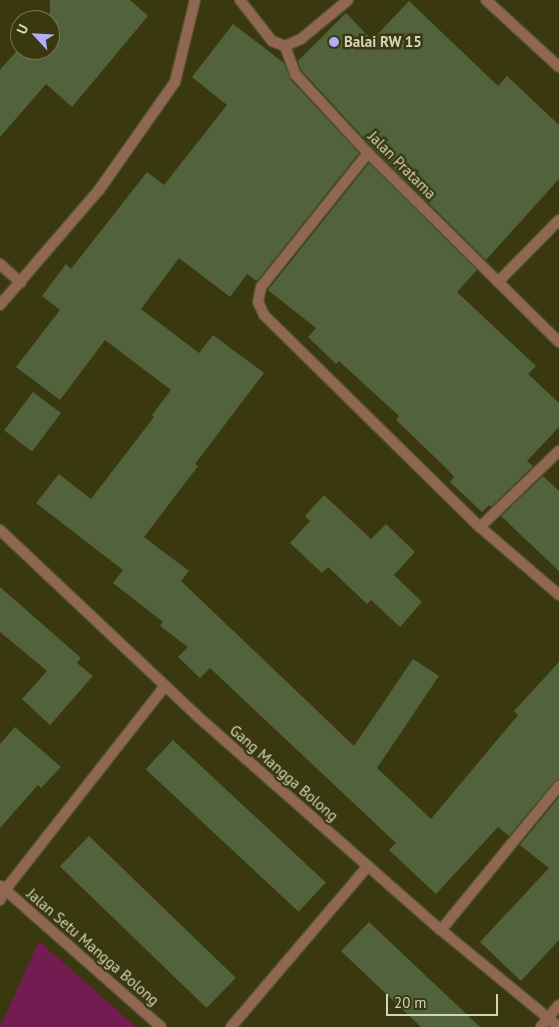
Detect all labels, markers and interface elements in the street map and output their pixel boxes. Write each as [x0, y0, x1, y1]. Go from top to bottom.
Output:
north arrow [10, 10, 60, 60]
text: U [12, 21, 32, 37]
place label: Balai RW 15 [344, 33, 422, 51]
marker: Balai RW 15 [328, 36, 340, 48]
street label: Jalan Pratama [364, 127, 440, 203]
street label: Gang Mangga Bolong [226, 721, 342, 825]
street label: Jalan Setu Mangga Bolong [23, 885, 163, 1009]
scale bar [389, 984, 502, 1016]
text: 20 m [394, 993, 427, 1012]

